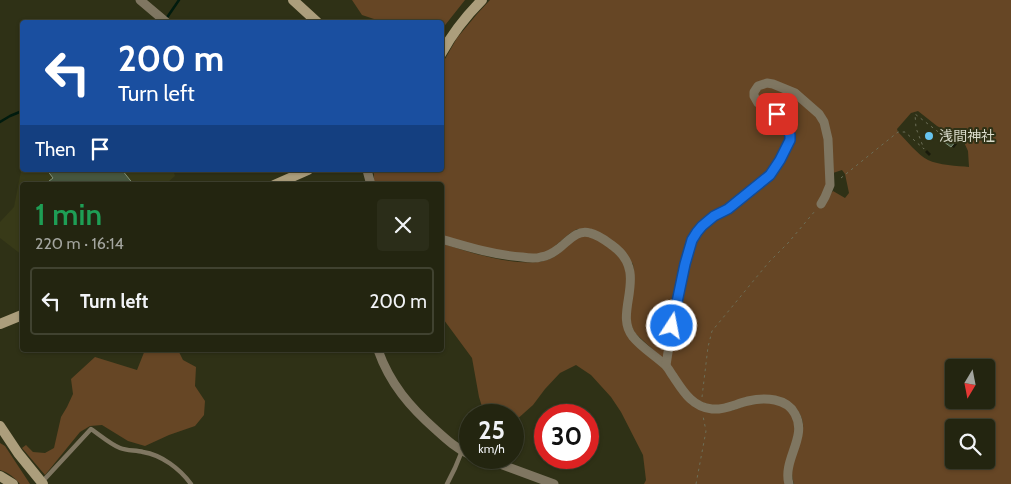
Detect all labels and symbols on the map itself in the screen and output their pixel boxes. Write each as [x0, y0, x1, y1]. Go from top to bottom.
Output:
pin [756, 93, 798, 135]
place label: 浅間神社 [939, 127, 995, 145]
marker: 浅間神社 [923, 130, 935, 142]
position arrow [645, 299, 697, 351]
north arrow [945, 359, 995, 409]
speed limit sign: 30 [534, 404, 599, 469]

